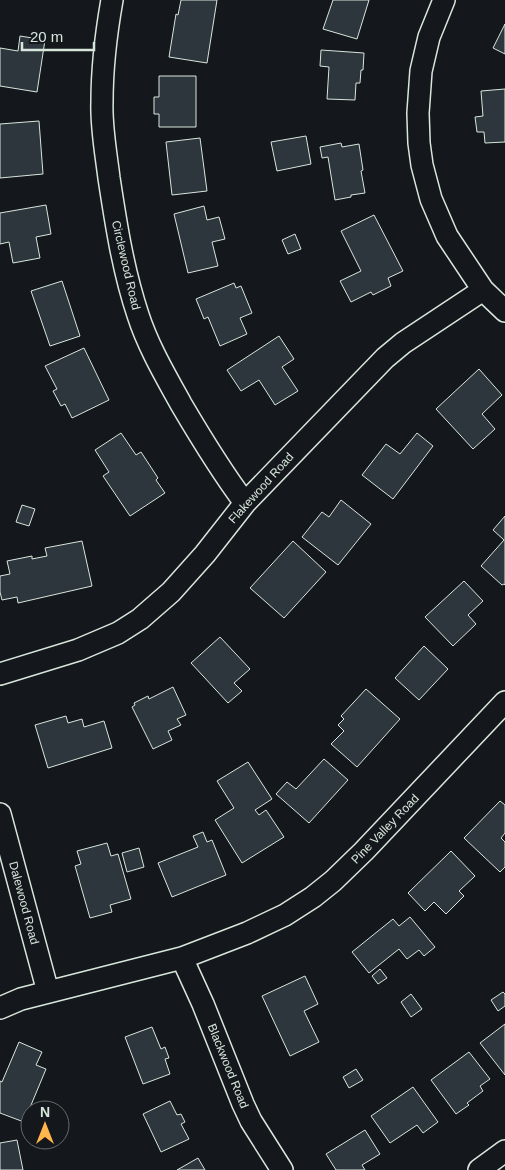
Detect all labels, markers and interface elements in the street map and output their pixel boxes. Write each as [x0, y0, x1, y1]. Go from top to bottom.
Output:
scale bar [22, 20, 95, 52]
text: 20 m [30, 28, 63, 45]
street label: Circlewood Road [109, 219, 143, 311]
street label: Flakewood Road [226, 450, 296, 526]
street label: Pine Valley Road [348, 791, 422, 867]
street label: Dalewood Road [6, 860, 42, 946]
street label: Blackwood Road [205, 1022, 251, 1110]
north arrow [20, 1100, 70, 1150]
text: N [40, 1104, 50, 1120]

